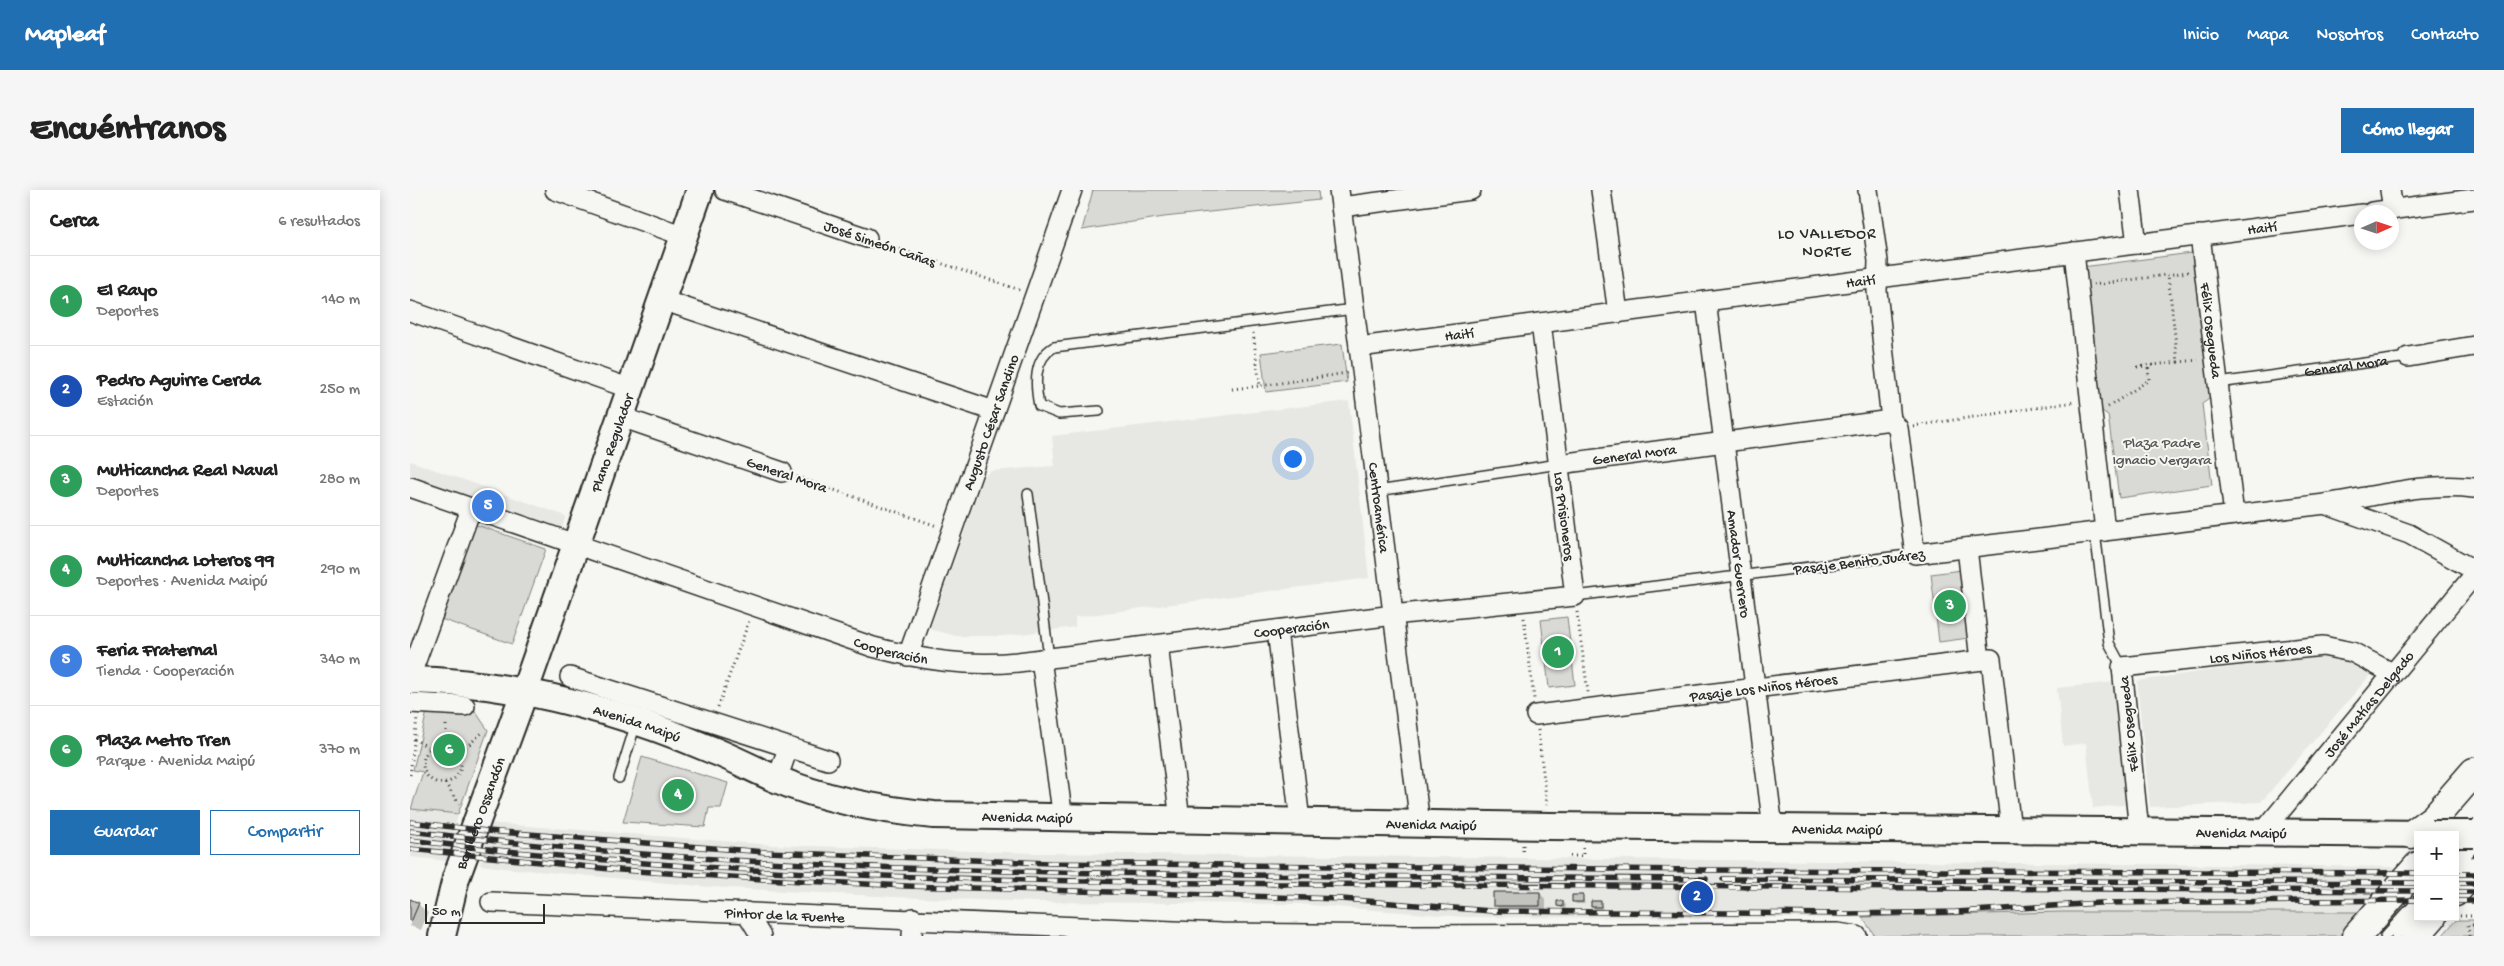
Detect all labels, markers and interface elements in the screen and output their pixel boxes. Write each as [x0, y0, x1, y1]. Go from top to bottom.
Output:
text: Mapleaf [25, 21, 105, 50]
text: Inicio [2183, 25, 2219, 46]
text: Mapa [2247, 25, 2288, 46]
text: Nosotros [2316, 25, 2383, 46]
text: Contacto [2411, 25, 2479, 46]
button: Cómo llegar [2341, 108, 2474, 153]
text: Encuéntranos [30, 110, 225, 151]
north arrow [2354, 205, 2399, 250]
text: Cerca [50, 210, 98, 235]
text: 6 resultados [278, 213, 360, 232]
street label: José Simeón Cañas [821, 217, 938, 273]
street label: Haití [2247, 218, 2279, 240]
district label: LO VALLEDOR NORTE [1778, 226, 1876, 263]
street label: Haití [1845, 272, 1877, 293]
text: El Rayo [97, 280, 157, 303]
street label: Félix Osegueda [2195, 281, 2224, 380]
text: 1 [63, 291, 69, 310]
text: 140 m [322, 291, 360, 310]
text: Deportes [97, 303, 158, 322]
street label: Haití [1444, 325, 1476, 347]
street label: Augusto César Sandino [960, 352, 1024, 493]
street label: General Mora [2303, 353, 2390, 382]
text: Pedro Aguirre Cerda [97, 370, 261, 393]
text: 2 [62, 381, 70, 400]
text: 250 m [320, 381, 360, 400]
street label: Plano Regulador [588, 390, 640, 496]
text: Estación [97, 393, 153, 412]
park label: Plaza Padre Ignacio Vergara [2112, 435, 2212, 470]
street label: General Mora [1592, 441, 1678, 470]
your location [1280, 446, 1306, 472]
street label: General Mora [744, 454, 830, 498]
text: Multicancha Real Naval [97, 460, 278, 483]
street label: Centroamérica [1363, 461, 1392, 555]
text: 3 [62, 471, 70, 490]
text: 280 m [319, 471, 360, 490]
street label: Los Prisioneros [1549, 471, 1577, 562]
text: Deportes [97, 483, 158, 502]
pin: 5 [472, 487, 504, 525]
street label: Amador Guerrero [1722, 509, 1753, 620]
street label: Pasaje Benito Juárez [1791, 546, 1926, 580]
text: Multicancha Loteros 99 [97, 550, 274, 573]
text: 4 [62, 561, 70, 580]
text: 290 m [320, 561, 360, 580]
text: Deportes · Avenida Maipú [97, 573, 268, 592]
pin: 3 [1934, 587, 1966, 625]
street label: Cooperación [1253, 616, 1330, 643]
pin: 1 [1542, 633, 1574, 671]
street label: Cooperación [851, 634, 929, 670]
text: Feria Fraternal [97, 640, 218, 663]
street label: Los Niños Héroes [2209, 640, 2313, 669]
street label: José Matías Delgado [2321, 648, 2419, 762]
text: 5 [62, 651, 70, 670]
text: 340 m [320, 651, 360, 670]
text: Tienda · Cooperación [97, 663, 234, 682]
street label: Pasaje Los Niños Héroes [1688, 671, 1839, 707]
street label: Félix Osegueda [2116, 674, 2144, 774]
street label: Avenida Maipú [591, 702, 683, 747]
text: Plaza Metro Tren [97, 730, 230, 753]
pin: 6 [433, 731, 465, 769]
text: 6 [62, 741, 70, 760]
text: 370 m [319, 741, 360, 760]
text: Parque · Avenida Maipú [97, 753, 255, 772]
street label: Bombero Ossandón [453, 755, 511, 873]
pin: 4 [662, 776, 694, 814]
street label: Avenida Maipú [982, 809, 1073, 828]
button: Guardar [50, 810, 200, 855]
button: Compartir [210, 810, 360, 855]
street label: Avenida Maipú [1386, 816, 1477, 836]
street label: Avenida Maipú [1792, 821, 1883, 840]
street label: Avenida Maipú [2196, 825, 2287, 844]
map controls [2414, 831, 2459, 921]
button: + [2414, 831, 2459, 876]
button: − [2414, 876, 2459, 921]
pin: 2 [1681, 878, 1713, 916]
scale bar [425, 901, 545, 924]
text: 50 m [432, 904, 461, 921]
street label: Pintor de la Fuente [723, 905, 845, 928]

